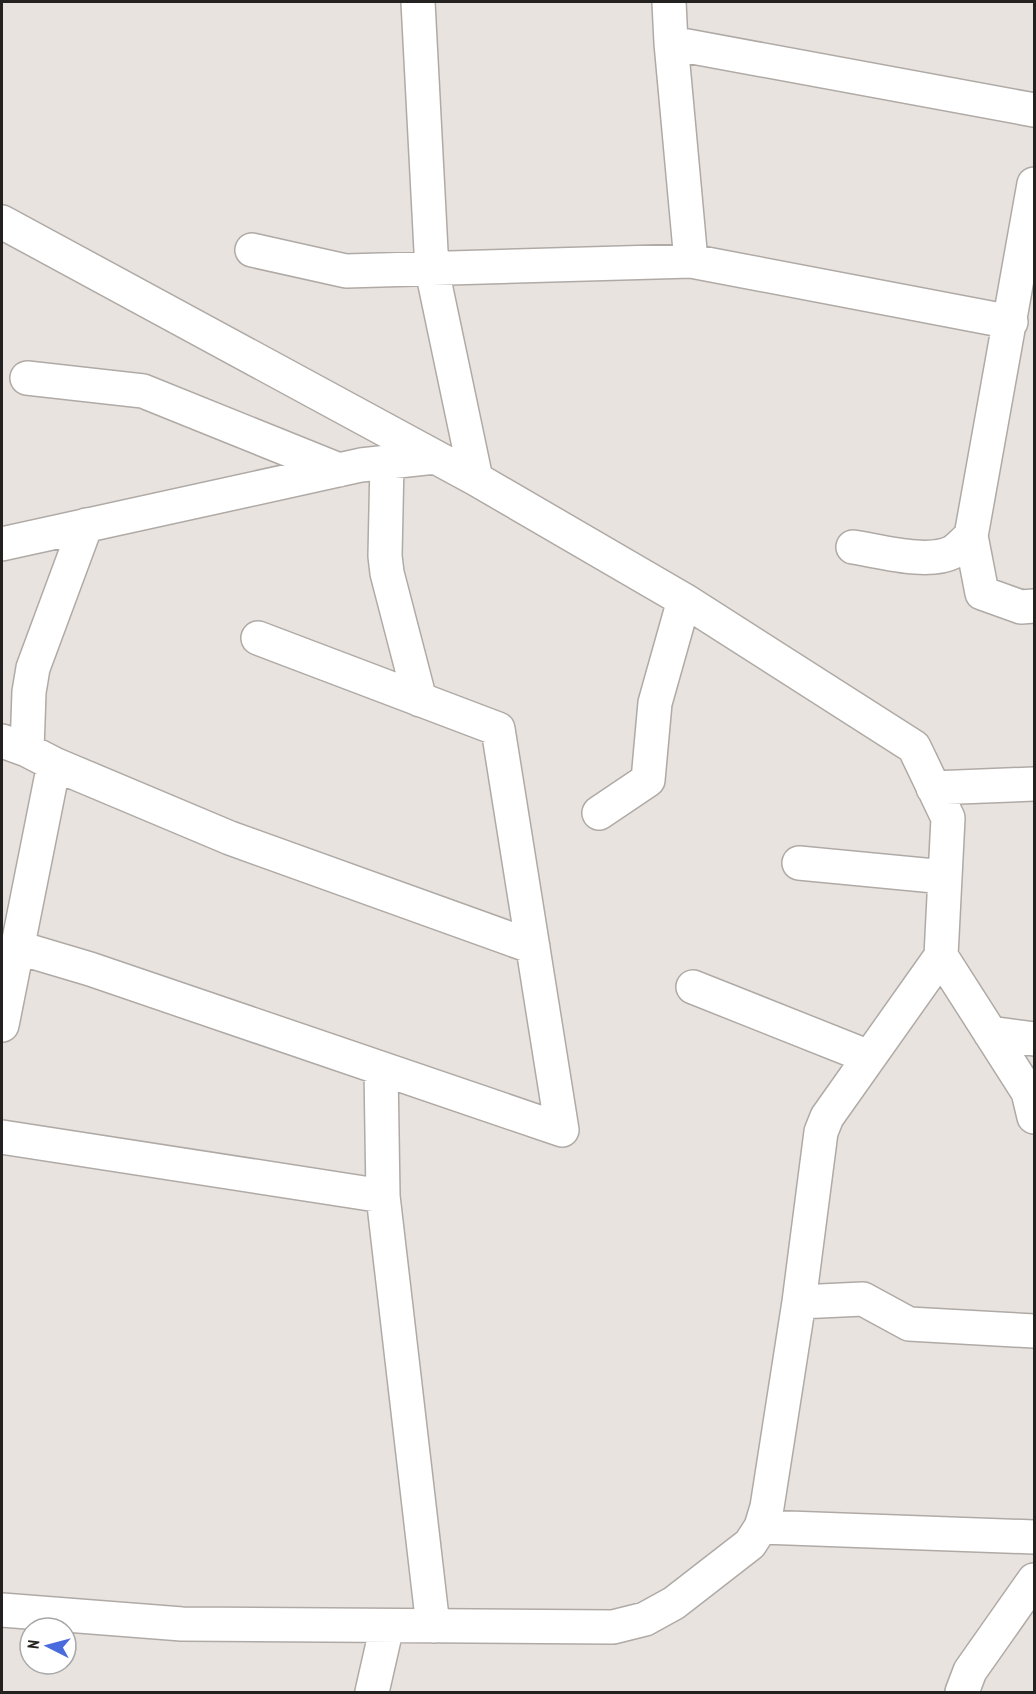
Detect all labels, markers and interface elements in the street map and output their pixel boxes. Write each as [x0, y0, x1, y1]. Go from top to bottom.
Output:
north arrow [18, 1616, 78, 1676]
text: N [23, 1639, 43, 1650]

